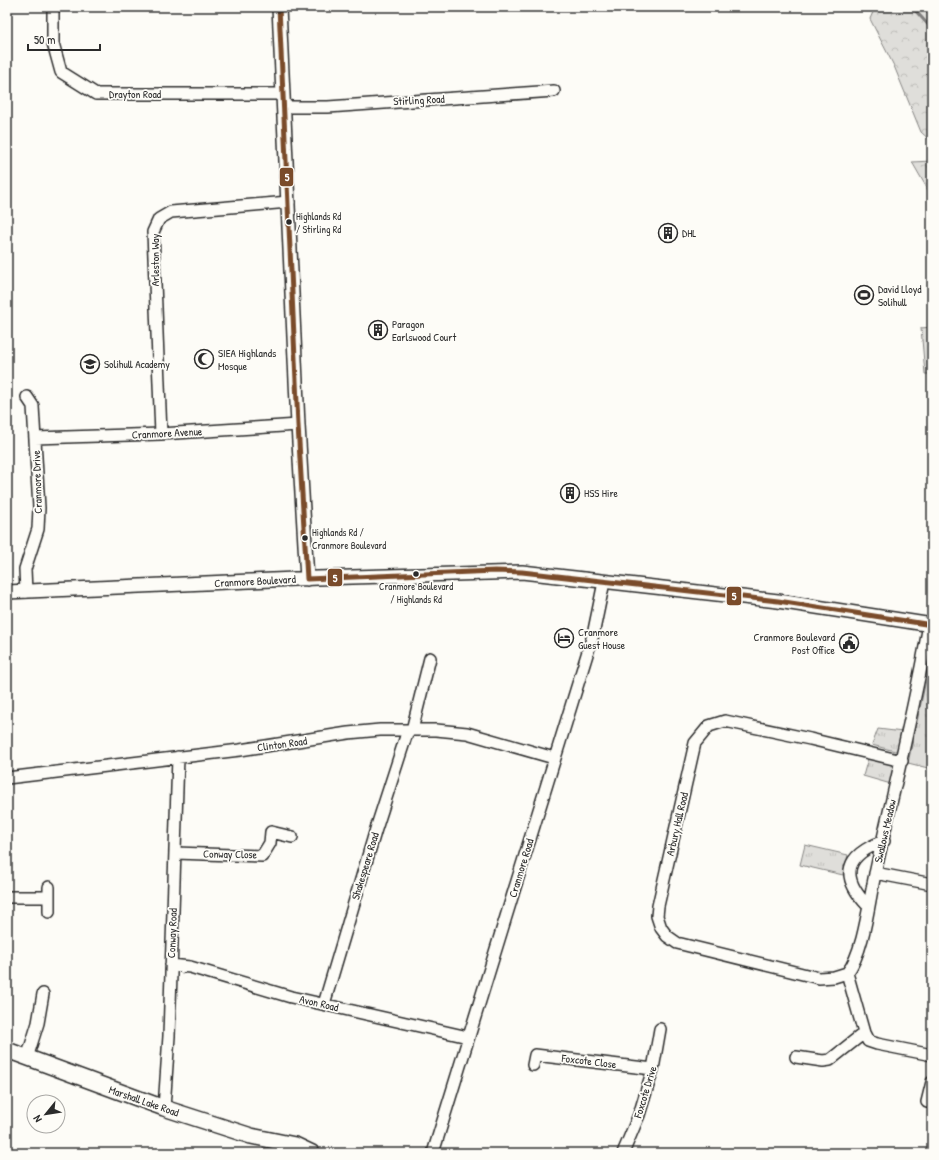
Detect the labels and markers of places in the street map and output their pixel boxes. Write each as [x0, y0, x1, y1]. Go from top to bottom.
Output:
place label: Highlands Rd / Stirling Rd [296, 210, 341, 236]
marker: Highlands Rd / Stirling Rd [284, 217, 294, 227]
building icon: DHL [657, 222, 679, 244]
place label: DHL [682, 226, 696, 240]
place label: David Lloyd Solihull [878, 282, 922, 309]
sports icon: David Lloyd Solihull [853, 284, 875, 306]
place label: Paragon Earlswood Court [392, 317, 456, 344]
building icon: Paragon Earlswood Court [367, 319, 389, 341]
place label: SIEA Highlands Mosque [218, 346, 276, 373]
mosque icon: SIEA Highlands Mosque [193, 348, 215, 370]
school or university icon: Solihull Academy [79, 353, 101, 375]
place label: Solihull Academy [104, 357, 170, 371]
building icon: HSS Hire [559, 482, 581, 504]
place label: HSS Hire [584, 486, 619, 500]
place label: Highlands Rd / Cranmore Boulevard [312, 526, 386, 552]
marker: Highlands Rd / Cranmore Boulevard [300, 533, 310, 543]
marker: Cranmore Boulevard / Highlands Rd [411, 569, 421, 579]
place label: Cranmore Boulevard / Highlands Rd [379, 580, 453, 606]
place label: Cranmore Guest House [578, 625, 626, 652]
hotel icon: Cranmore Guest House [553, 627, 575, 649]
place label: Cranmore Boulevard Post Office [753, 630, 836, 657]
public building icon: Cranmore Boulevard Post Office [838, 632, 860, 654]

